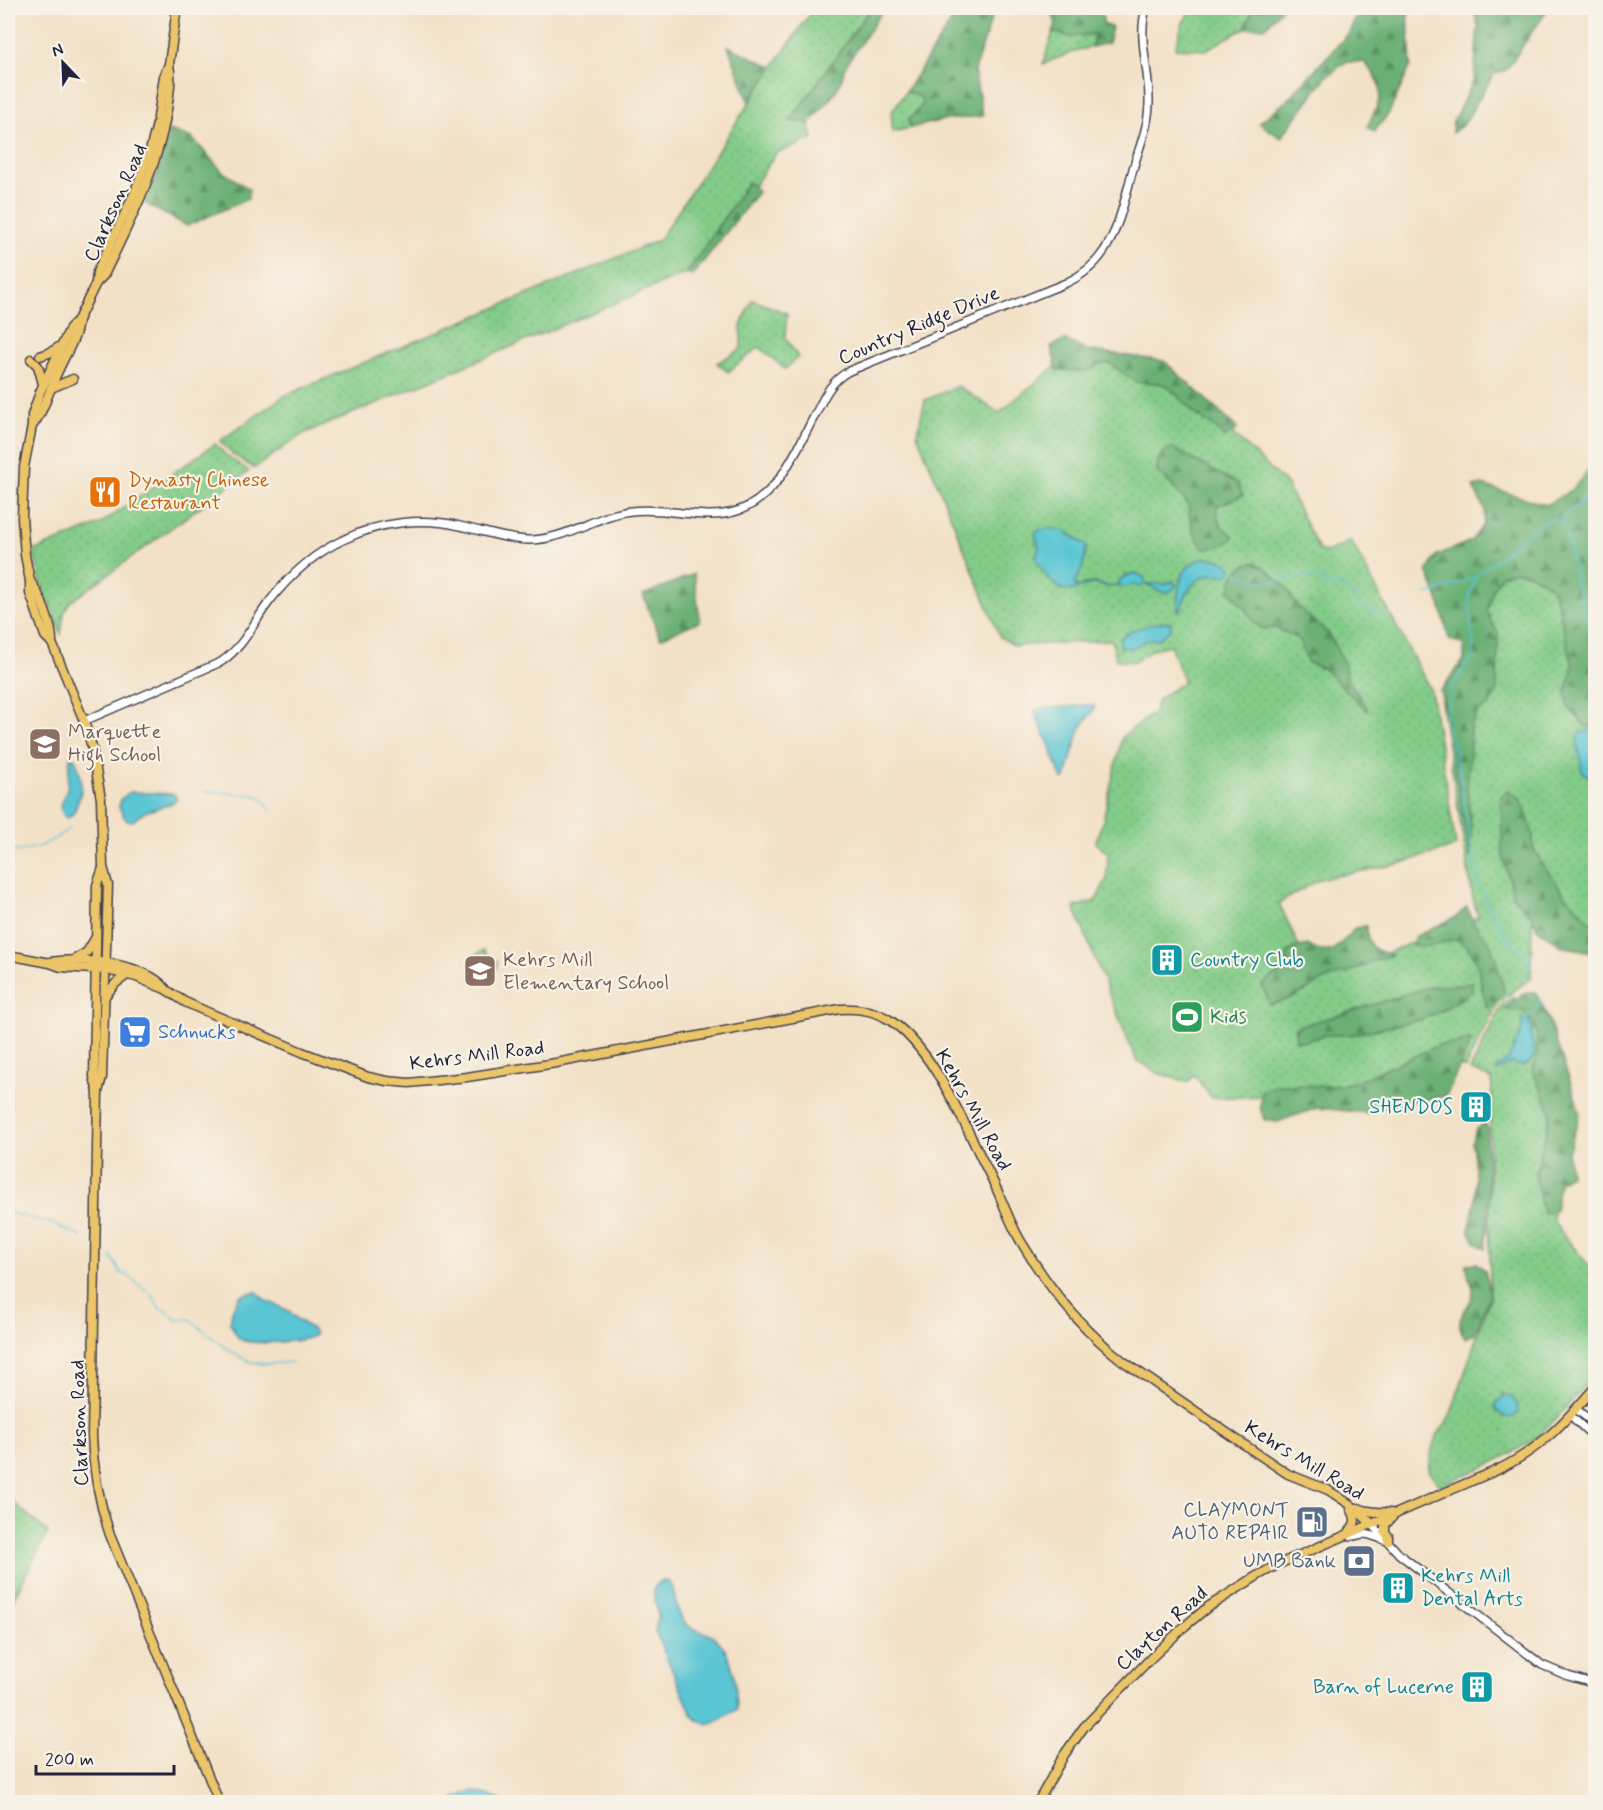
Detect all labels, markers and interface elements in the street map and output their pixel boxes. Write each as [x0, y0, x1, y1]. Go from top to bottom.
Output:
north arrow [33, 33, 93, 93]
text: N [49, 39, 67, 62]
street label: Clarkson Road [78, 140, 154, 266]
street label: Country Ridge Drive [834, 280, 1005, 374]
place label: Dynasty Chinese Restaurant [128, 467, 269, 517]
restaurant icon: Dynasty Chinese Restaurant [87, 474, 123, 510]
place label: Marquette High School [68, 719, 162, 771]
school or university icon: Marquette High School [27, 726, 63, 762]
building icon: Country Club [1149, 942, 1185, 978]
place label: Kehrs Mill Elementary School [503, 947, 669, 997]
place label: Country Club [1190, 947, 1304, 974]
school or university icon: Kehrs Mill Elementary School [462, 953, 498, 989]
sports icon: Kids [1169, 999, 1205, 1035]
place label: Kids [1210, 1004, 1247, 1031]
supermarket icon: Schnucks [117, 1014, 153, 1050]
place label: Schnucks [158, 1019, 236, 1046]
street label: Kehrs Mill Road [408, 1034, 546, 1078]
street label: Kehrs Mill Road [928, 1044, 1018, 1176]
building icon: SHENDOS [1458, 1089, 1494, 1125]
place label: SHENDOS [1369, 1094, 1453, 1121]
street label: Clarkson Road [64, 1359, 96, 1487]
street label: Kehrs Mill Road [1239, 1415, 1369, 1507]
place label: CLAYMONT AUTO REPAIR [1171, 1497, 1289, 1547]
fuel station icon: CLAYMONT AUTO REPAIR [1294, 1504, 1330, 1540]
bank icon: UMB Bank [1341, 1543, 1377, 1579]
place label: UMB Bank [1243, 1548, 1336, 1575]
place label: Kehrs Mill Dental Arts [1421, 1563, 1523, 1613]
building icon: Kehrs Mill Dental Arts [1380, 1570, 1416, 1606]
street label: Clayton Road [1110, 1580, 1214, 1678]
building icon: Barn of Lucerne [1459, 1669, 1495, 1705]
place label: Barn of Lucerne [1313, 1674, 1454, 1701]
scale bar [36, 1738, 174, 1776]
text: 200 m [45, 1748, 94, 1772]

